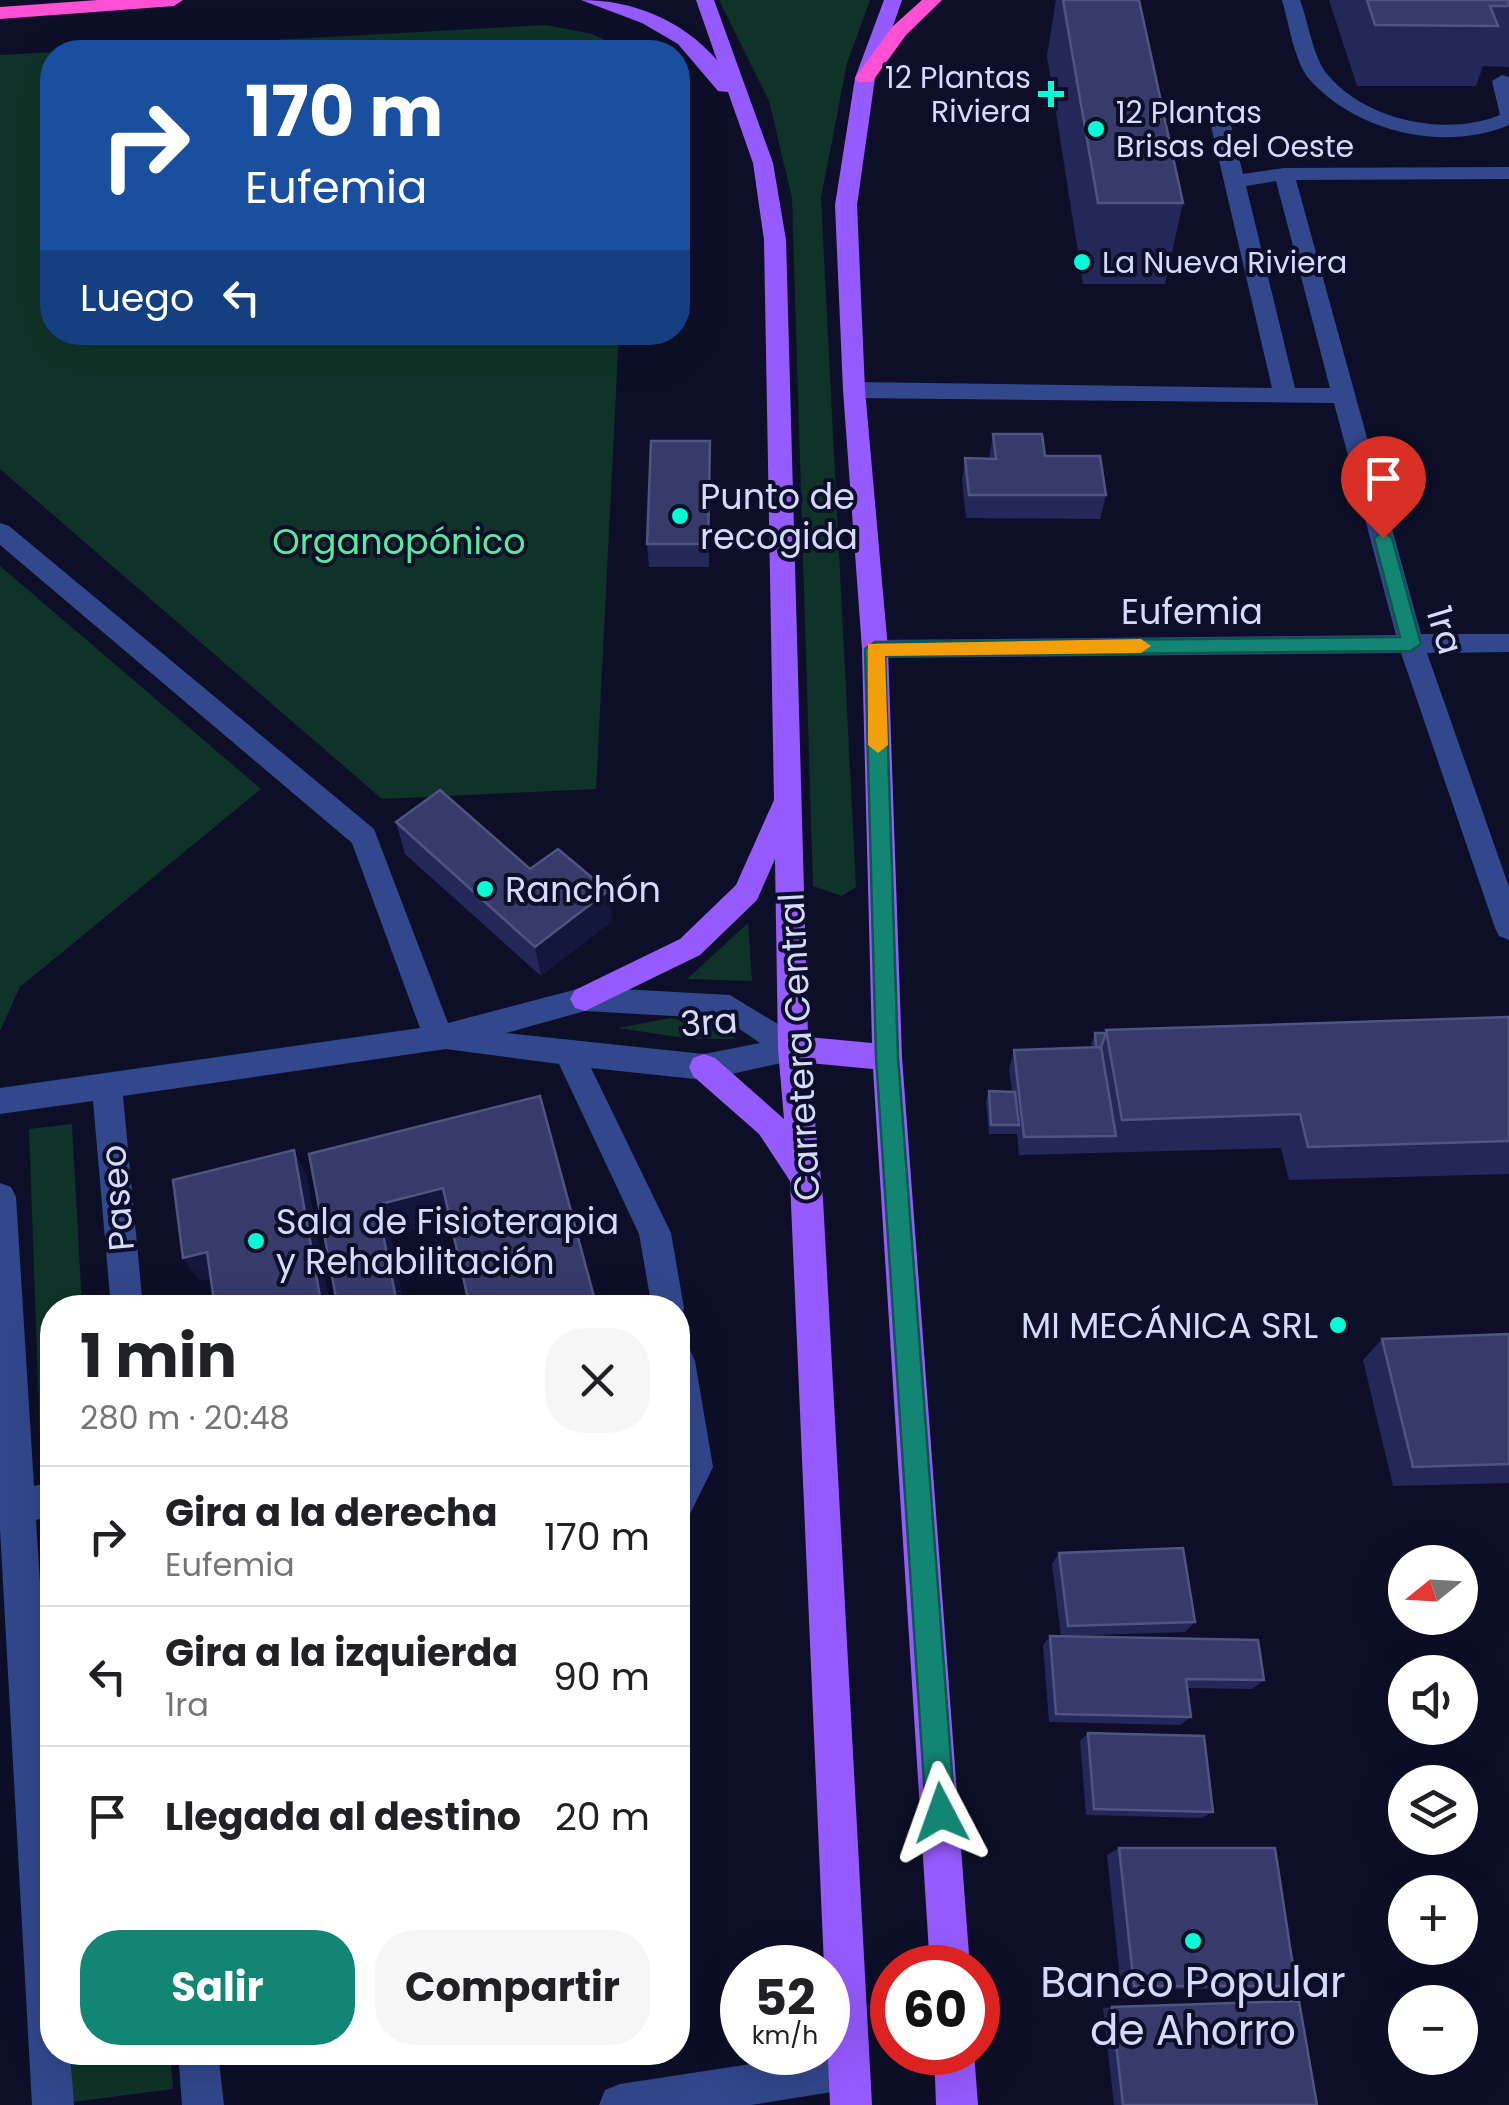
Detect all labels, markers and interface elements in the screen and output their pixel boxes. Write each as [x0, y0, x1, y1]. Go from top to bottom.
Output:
place label: 12 Plantas Riviera [885, 56, 1031, 133]
text: 170 m [245, 62, 443, 161]
icon: right [80, 80, 210, 210]
marker: 12 Plantas Riviera [1040, 83, 1062, 105]
place label: 12 Plantas Brisas del Oeste [1116, 91, 1354, 168]
marker: 12 Plantas Brisas del Oeste [1085, 118, 1107, 140]
text: Eufemia [245, 156, 427, 219]
place label: La Nueva Riviera [1102, 241, 1347, 284]
marker: La Nueva Riviera [1071, 251, 1093, 273]
icon: left [214, 270, 269, 325]
text: Luego [80, 271, 194, 324]
pin [1341, 436, 1426, 539]
icon: arrive [1356, 451, 1411, 506]
place label: Punto de recogida [700, 472, 858, 561]
marker: Punto de recogida [669, 505, 691, 527]
park label: Organopónico [272, 517, 526, 566]
street label: Eufemia [1121, 587, 1263, 636]
street label: 1ra [1415, 600, 1475, 660]
place label: Ranchón [505, 865, 661, 914]
marker: Ranchón [474, 878, 496, 900]
street label: Carretera Central [766, 892, 832, 1202]
street label: 3ra [679, 996, 739, 1048]
street label: Paseo [88, 1143, 146, 1253]
place label: Sala de Fisioterapia y Rehabilitación [276, 1197, 619, 1286]
marker: Sala de Fisioterapia y Rehabilitación [245, 1230, 267, 1252]
place label: MI MECÁNICA SRL [1021, 1301, 1318, 1350]
text: 1 min [80, 1314, 237, 1398]
marker: MI MECÁNICA SRL [1327, 1314, 1349, 1336]
button: close [545, 1328, 650, 1433]
text: 280 m · 20:48 [80, 1395, 290, 1440]
text: Gira a la derecha [165, 1486, 498, 1539]
icon: right [80, 1509, 135, 1564]
text: 170 m [544, 1510, 650, 1563]
text: Eufemia [165, 1542, 295, 1587]
north arrow [1388, 1545, 1478, 1635]
map controls [1388, 1545, 1478, 2075]
text: Gira a la izquierda [165, 1626, 518, 1679]
icon: left [80, 1649, 135, 1704]
text: 90 m [553, 1650, 650, 1703]
button: sound [1388, 1655, 1478, 1745]
text: 1ra [165, 1682, 209, 1727]
position arrow [889, 1761, 993, 1865]
button: layers [1388, 1765, 1478, 1855]
icon: arrive [80, 1789, 135, 1844]
text: Llegada al destino [165, 1790, 521, 1843]
text: 20 m [555, 1790, 650, 1843]
button: + [1388, 1875, 1478, 1965]
button: Salir [80, 1930, 355, 2045]
button: Compartir [375, 1930, 650, 2045]
marker: Banco Popular de Ahorro [1182, 1930, 1204, 1952]
speed limit sign: 60 [870, 1945, 1000, 2075]
place label: Banco Popular de Ahorro [1040, 1953, 1346, 2060]
text: 52 [754, 1962, 816, 2033]
button: − [1388, 1985, 1478, 2075]
text: km/h [752, 2018, 818, 2053]

